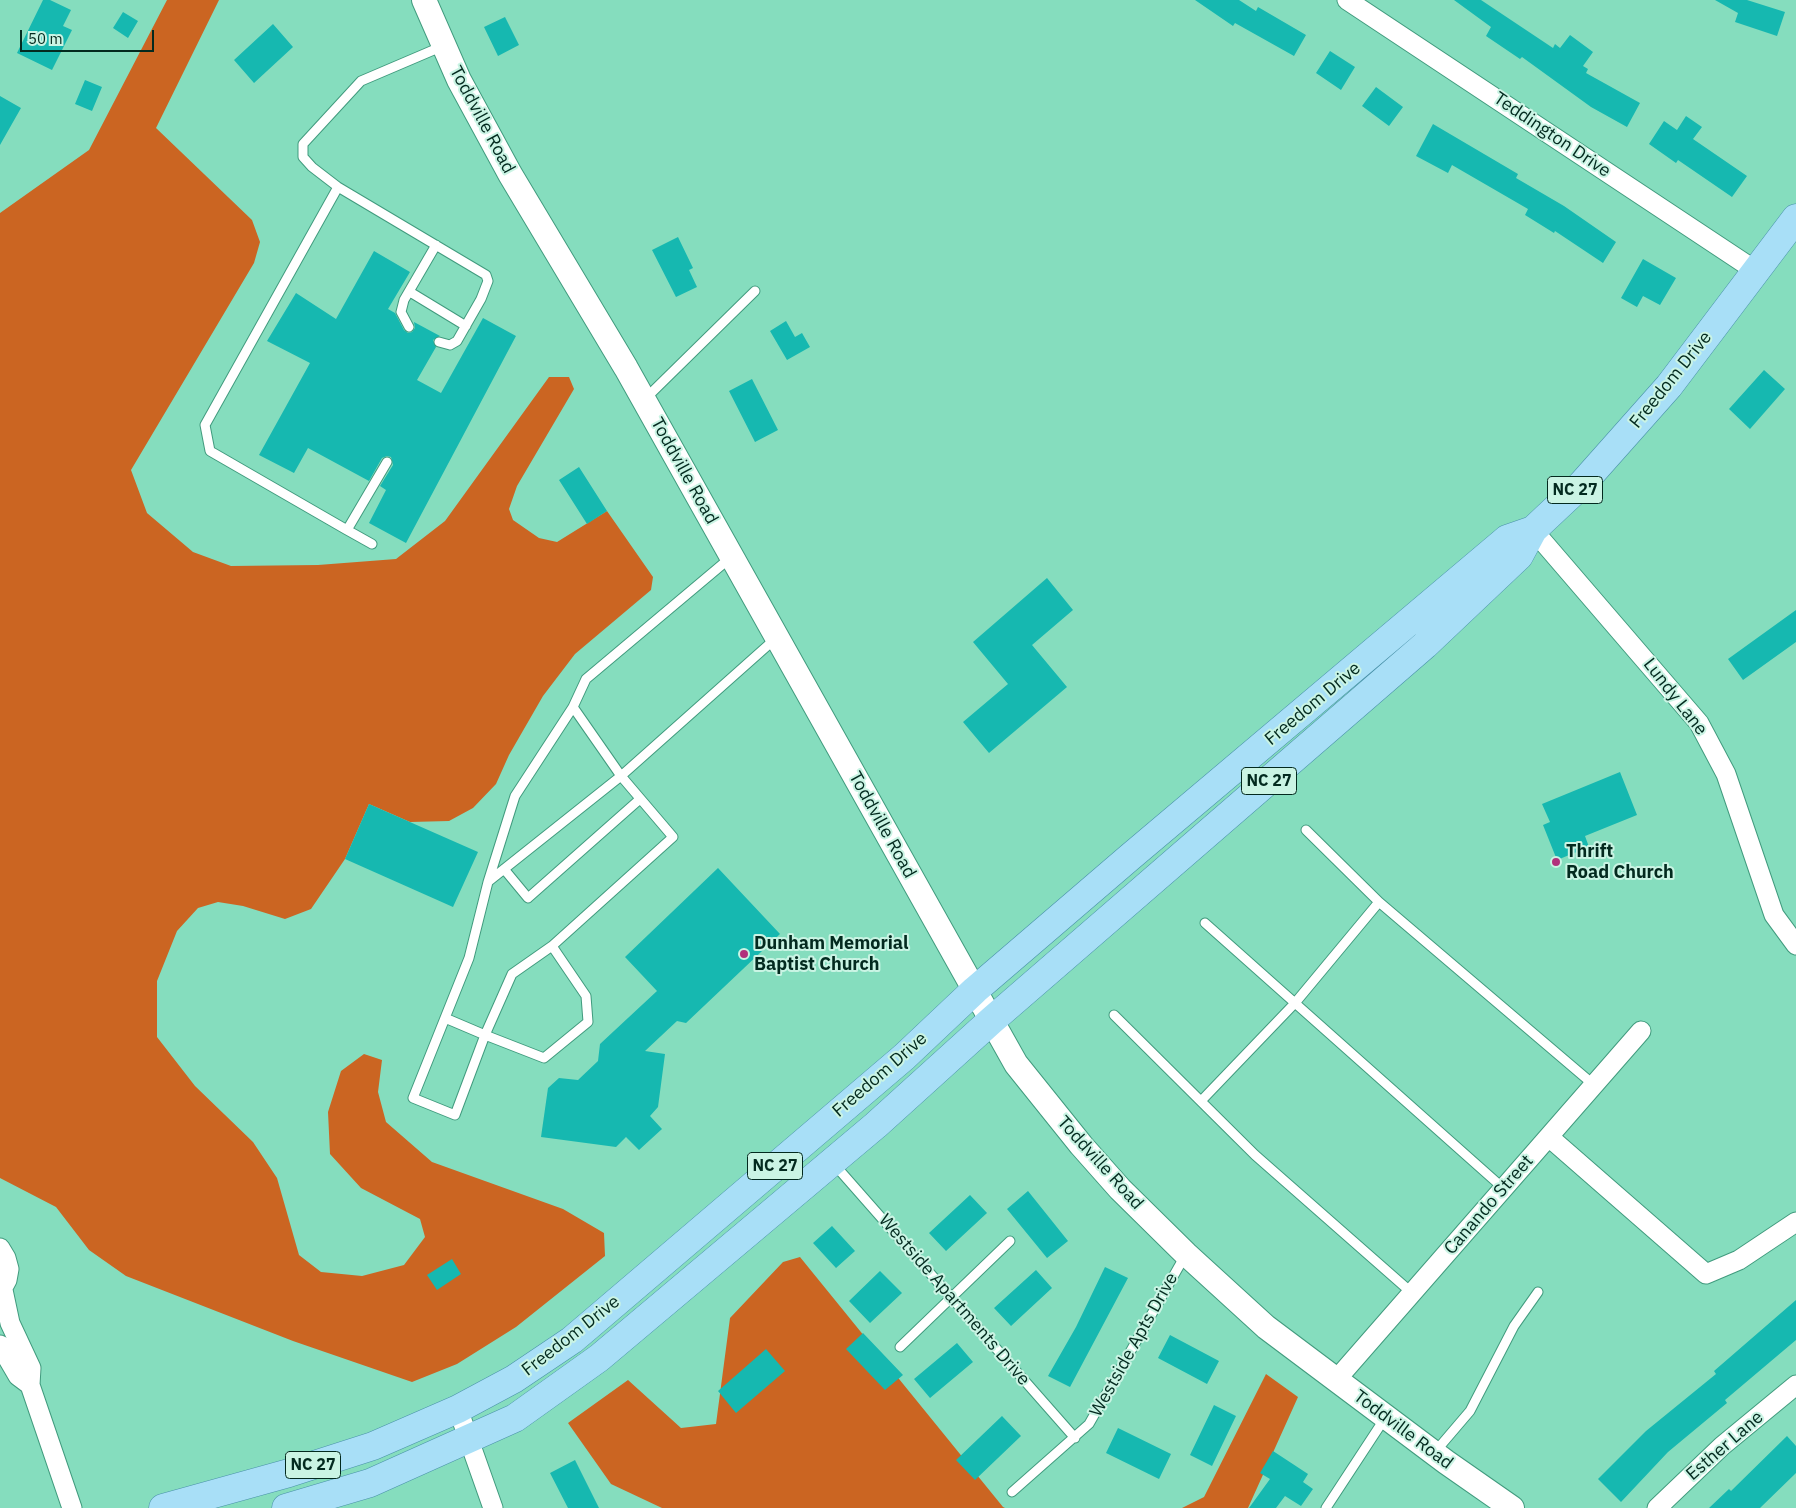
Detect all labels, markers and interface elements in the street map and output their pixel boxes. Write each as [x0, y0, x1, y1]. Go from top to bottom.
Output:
scale bar [22, 20, 156, 52]
text: 50 m [28, 29, 63, 48]
street label: Toddville Road [445, 63, 519, 177]
street label: Teddington Drive [1489, 88, 1615, 182]
street label: Freedom Drive [1625, 327, 1717, 433]
street label: Toddville Road [646, 414, 722, 528]
road number: NC 27 [1548, 476, 1602, 504]
street label: Lundy Lane [1638, 654, 1712, 740]
street label: Freedom Drive [1261, 658, 1365, 750]
street label: Toddville Road [844, 768, 920, 882]
road number: NC 27 [1242, 768, 1296, 794]
place label: Thrift Road Church [1566, 841, 1674, 884]
marker: Thrift Road Church [1550, 856, 1562, 868]
place label: Dunham Memorial Baptist Church [754, 933, 909, 976]
marker: Dunham Memorial Baptist Church [738, 948, 750, 960]
street label: Freedom Drive [828, 1028, 932, 1122]
street label: Toddville Road [1052, 1112, 1148, 1214]
street label: Canando Street [1440, 1151, 1538, 1259]
road number: NC 27 [748, 1152, 802, 1180]
street label: Westside Apartments Drive [874, 1210, 1034, 1390]
street label: Westside Apts Drive [1085, 1269, 1183, 1421]
street label: Freedom Drive [518, 1291, 624, 1381]
street label: Toddville Road [1349, 1386, 1457, 1474]
street label: Esther Lane [1682, 1407, 1768, 1485]
road number: NC 27 [286, 1452, 340, 1478]

